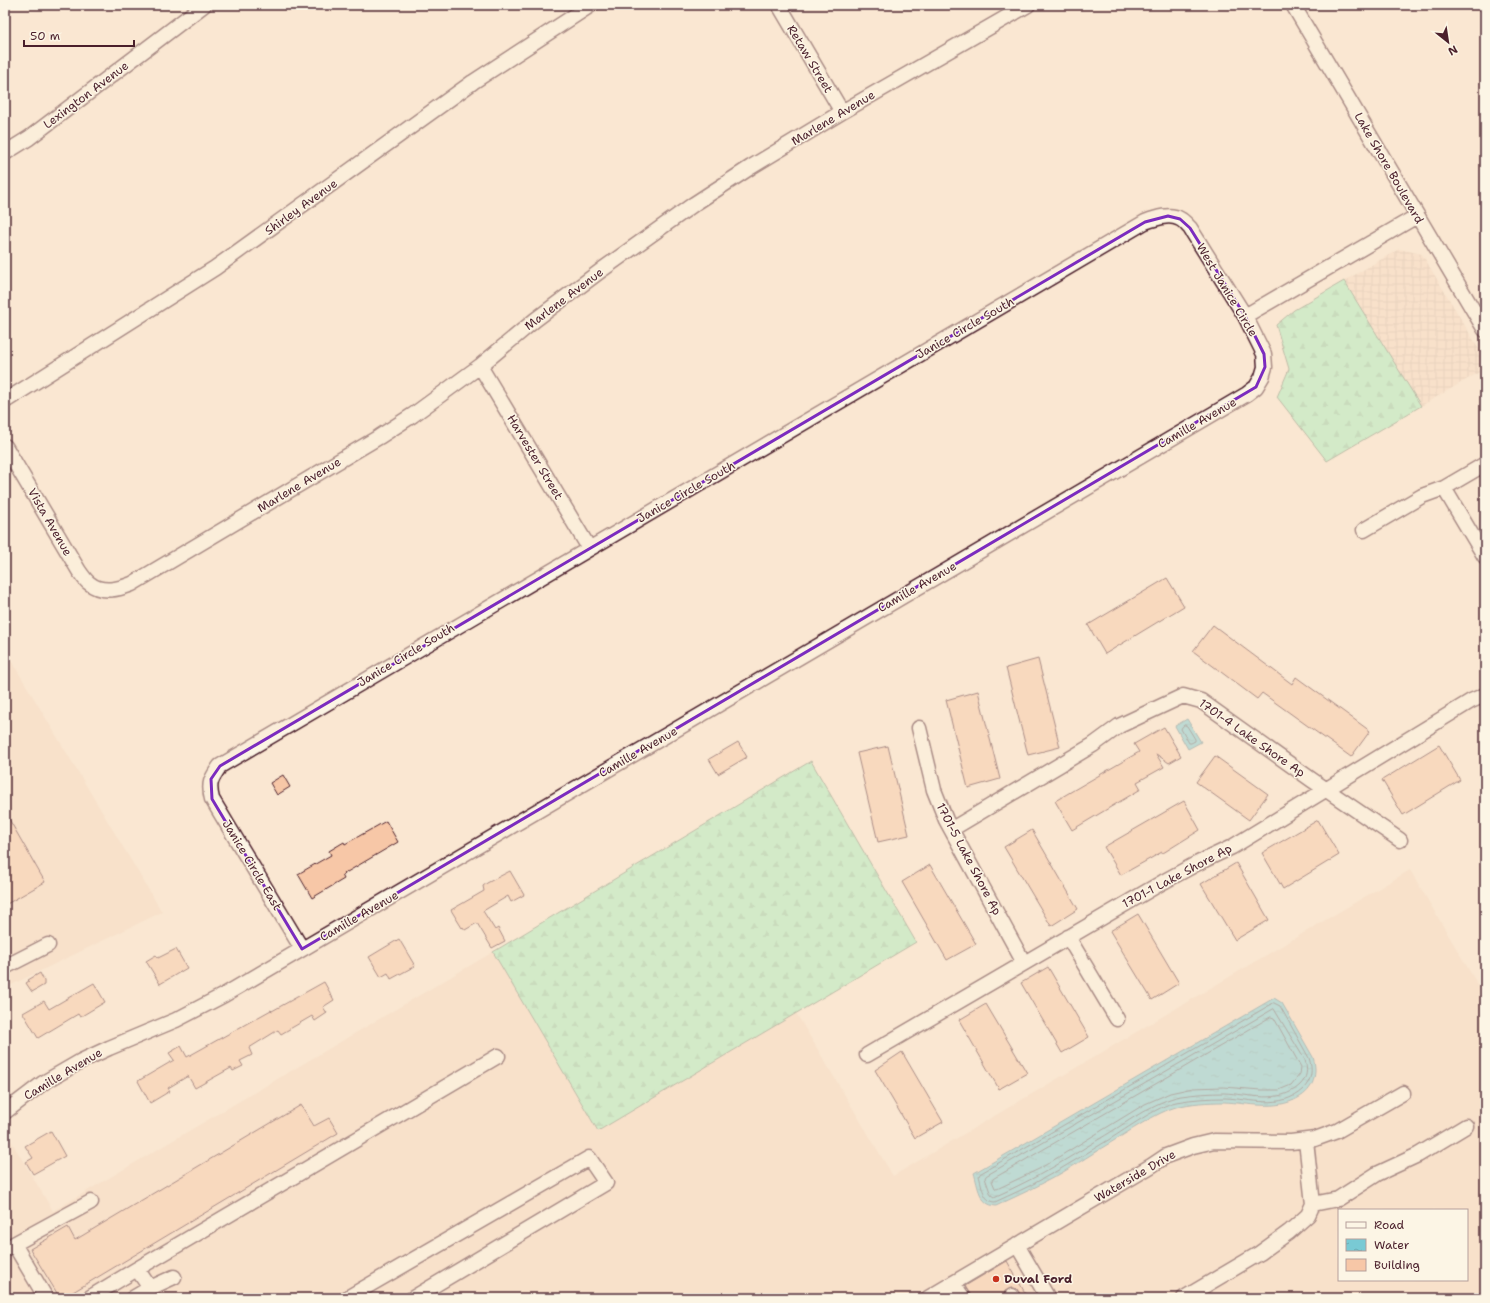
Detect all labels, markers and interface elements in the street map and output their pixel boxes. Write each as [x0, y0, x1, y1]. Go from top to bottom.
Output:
scale bar [24, 22, 134, 48]
street label: Retaw Street [783, 22, 837, 96]
north arrow [1428, 22, 1468, 62]
text: 50 m [30, 28, 60, 44]
text: N [1445, 42, 1460, 59]
street label: Lexington Avenue [40, 58, 132, 132]
street label: Marlene Avenue [788, 87, 878, 149]
street label: Lake Shore Boulevard [1351, 109, 1428, 227]
street label: Shirley Avenue [262, 175, 341, 239]
street label: West Janice Circle [1193, 240, 1261, 340]
street label: Marlene Avenue [521, 264, 607, 334]
street label: Janice Circle South [913, 293, 1017, 363]
street label: Camille Avenue [1155, 394, 1240, 452]
street label: Harvester Street [503, 411, 567, 503]
street label: Marlene Avenue [254, 454, 344, 516]
street label: Janice Circle South [634, 457, 738, 527]
street label: Vista Avenue [24, 485, 76, 559]
street label: Camille Avenue [875, 558, 960, 616]
street label: Janice Circle South [354, 620, 458, 690]
street label: 1701-4 Lake Shore Ap [1196, 695, 1309, 781]
street label: Camille Avenue [596, 723, 681, 781]
street label: 1701-5 Lake Shore Ap [933, 800, 1005, 918]
street label: Janice Circle East [219, 817, 285, 913]
street label: 1701-1 Lake Shore Ap [1119, 840, 1235, 912]
street label: Camille Avenue [317, 887, 402, 945]
street label: Camille Avenue [21, 1044, 105, 1104]
street label: Waterside Drive [1091, 1146, 1179, 1206]
legend [1338, 1209, 1468, 1281]
text: Road [1374, 1217, 1405, 1233]
text: Water [1374, 1237, 1410, 1253]
text: Building [1374, 1257, 1420, 1273]
place label: Duval Ford [1004, 1271, 1072, 1287]
marker: Duval Ford [991, 1274, 1001, 1284]

